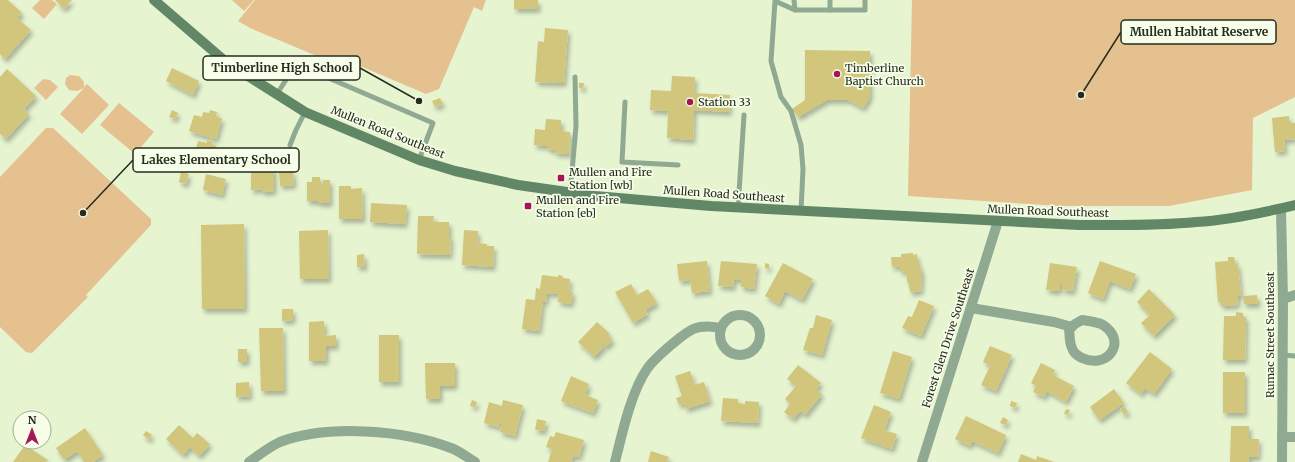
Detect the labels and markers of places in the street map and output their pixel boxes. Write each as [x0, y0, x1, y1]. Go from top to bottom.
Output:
callout: Mullen Habitat Reserve [1121, 20, 1276, 44]
callout: Timberline High School [203, 56, 360, 80]
place label: Timberline Baptist Church [845, 61, 924, 88]
marker: Timberline Baptist Church [832, 69, 842, 79]
place label: Station 33 [698, 95, 751, 109]
marker: Station 33 [685, 97, 695, 107]
callout: Lakes Elementary School [133, 148, 299, 172]
place label: Mullen and Fire Station [wb] [569, 165, 652, 192]
marker: Mullen and Fire Station [wb] [556, 173, 566, 183]
place label: Mullen and Fire Station [eb] [536, 193, 619, 220]
marker: Mullen and Fire Station [eb] [523, 201, 533, 211]

